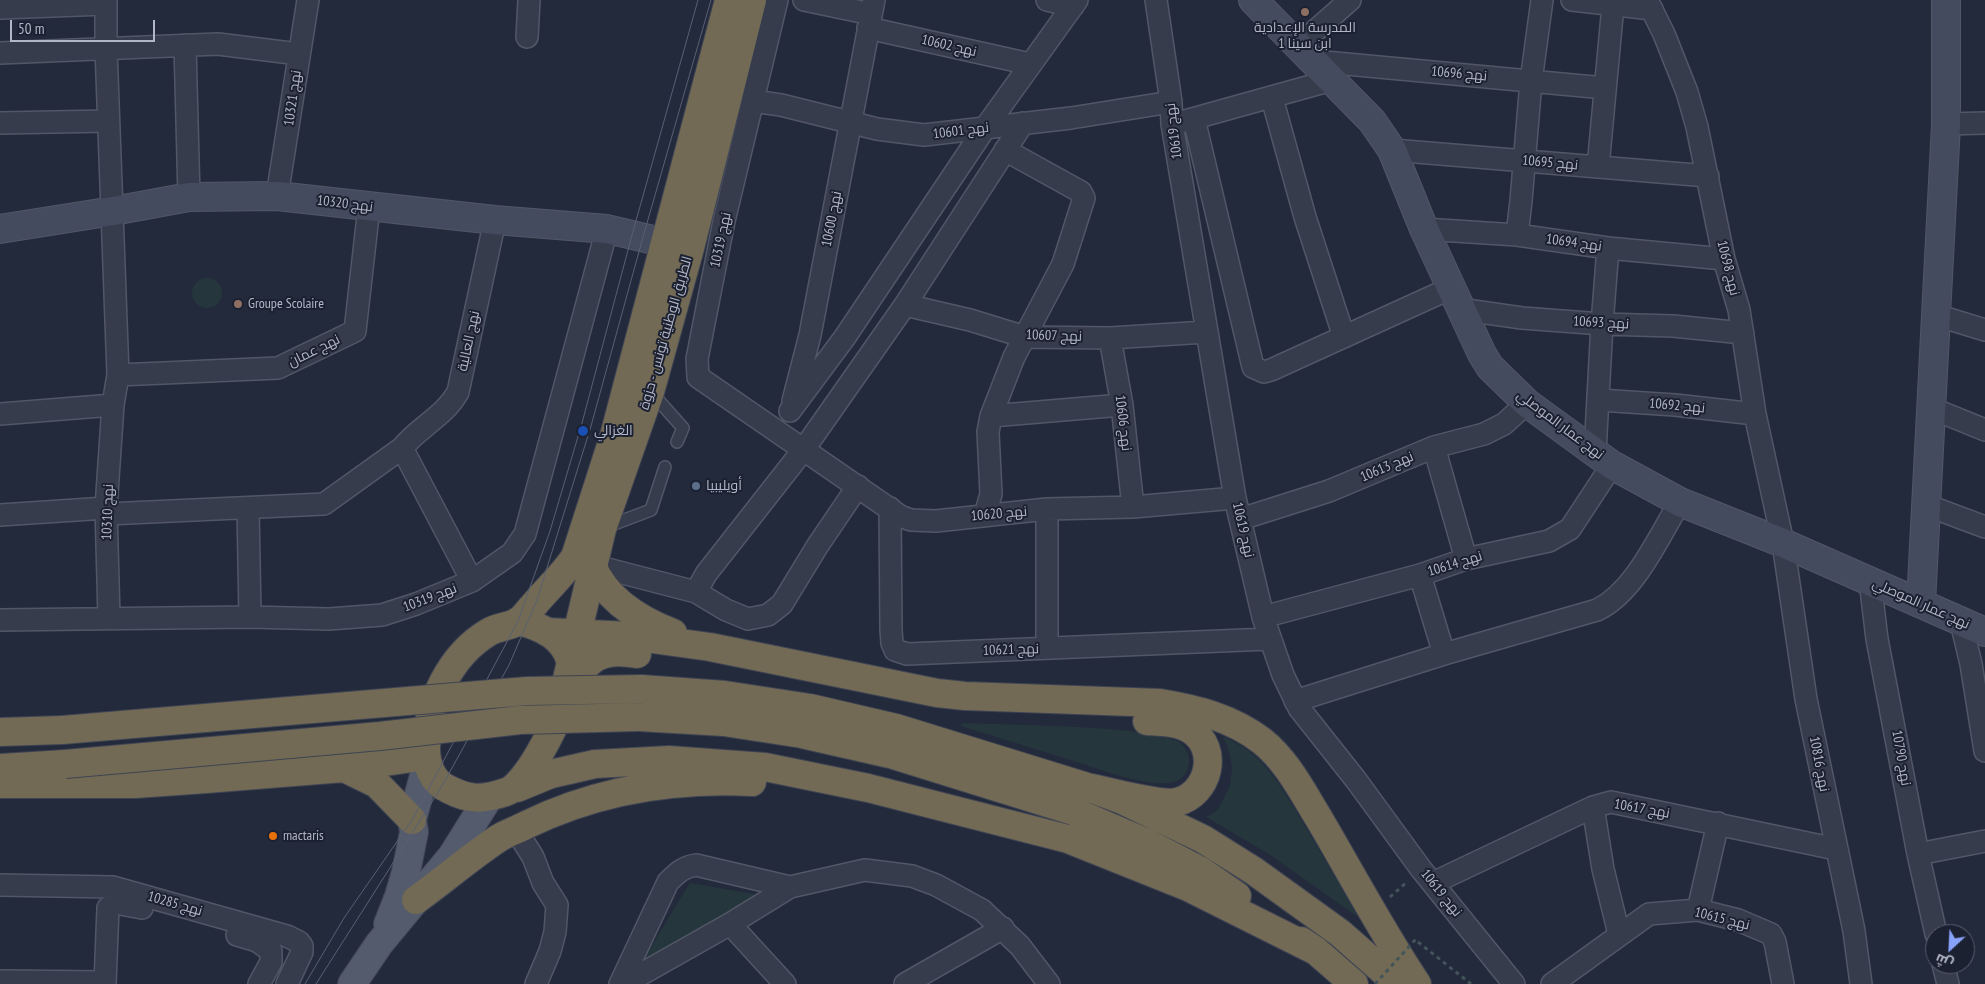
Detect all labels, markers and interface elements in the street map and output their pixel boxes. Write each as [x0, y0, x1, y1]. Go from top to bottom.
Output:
marker: المدرسة الإعدادية ابن سينا 1 [1299, 6, 1311, 18]
scale bar [12, 10, 158, 42]
text: 50 m [18, 19, 44, 38]
place label: المدرسة الإعدادية ابن سينا 1 [1254, 20, 1356, 52]
street label: نهج 10602 [920, 31, 978, 61]
street label: نهج 10696 [1430, 63, 1488, 85]
street label: نهج 10321 [281, 69, 305, 127]
street label: نهج 10619 [1162, 102, 1186, 160]
street label: نهج 10601 [932, 119, 990, 143]
street label: نهج 10695 [1521, 152, 1579, 174]
street label: نهج 10600 [818, 190, 846, 248]
street label: نهج 10320 [316, 192, 374, 216]
street label: نهج 10319 [707, 211, 735, 269]
street label: نهج 10694 [1545, 231, 1603, 255]
street label: نهج 10698 [1713, 239, 1743, 297]
street label: الطريق الوطنية تونس - حزوة [636, 254, 696, 412]
place label: Groupe Scolaire [248, 296, 324, 312]
marker: Groupe Scolaire [232, 298, 244, 310]
street label: نهج العالية [454, 309, 484, 373]
street label: نهج 10693 [1572, 313, 1630, 333]
street label: نهج 10607 [1026, 327, 1082, 345]
street label: نهج عمان [285, 331, 343, 371]
street label: نهج عمار الموصلي [1513, 387, 1607, 463]
street label: نهج 10606 [1111, 394, 1135, 452]
street label: نهج 10692 [1648, 395, 1706, 417]
place label: الغزالي [594, 423, 633, 439]
marker: الغزالي [576, 424, 590, 438]
street label: نهج 10613 [1358, 448, 1416, 486]
place label: أويليبيا [706, 478, 742, 494]
marker: أويليبيا [690, 480, 702, 492]
street label: نهج 10310 [99, 484, 117, 540]
street label: نهج 10619 [1228, 501, 1258, 559]
street label: نهج 10620 [970, 503, 1028, 525]
street label: نهج 10614 [1426, 548, 1484, 580]
street label: نهج عمار الموصلي [1870, 575, 1972, 633]
street label: نهج 10319 [401, 580, 459, 616]
street label: نهج 10621 [983, 641, 1039, 659]
street label: نهج 10790 [1888, 729, 1914, 787]
street label: نهج 10816 [1805, 735, 1833, 793]
street label: نهج 10617 [1613, 796, 1671, 822]
place label: mactaris [283, 828, 324, 844]
marker: mactaris [267, 830, 279, 842]
street label: نهج 10619 [1417, 866, 1465, 920]
street label: نهج 10285 [146, 888, 204, 920]
street label: نهج 10615 [1693, 904, 1751, 934]
north arrow [1925, 924, 1975, 974]
text: ش [1932, 950, 1956, 974]

